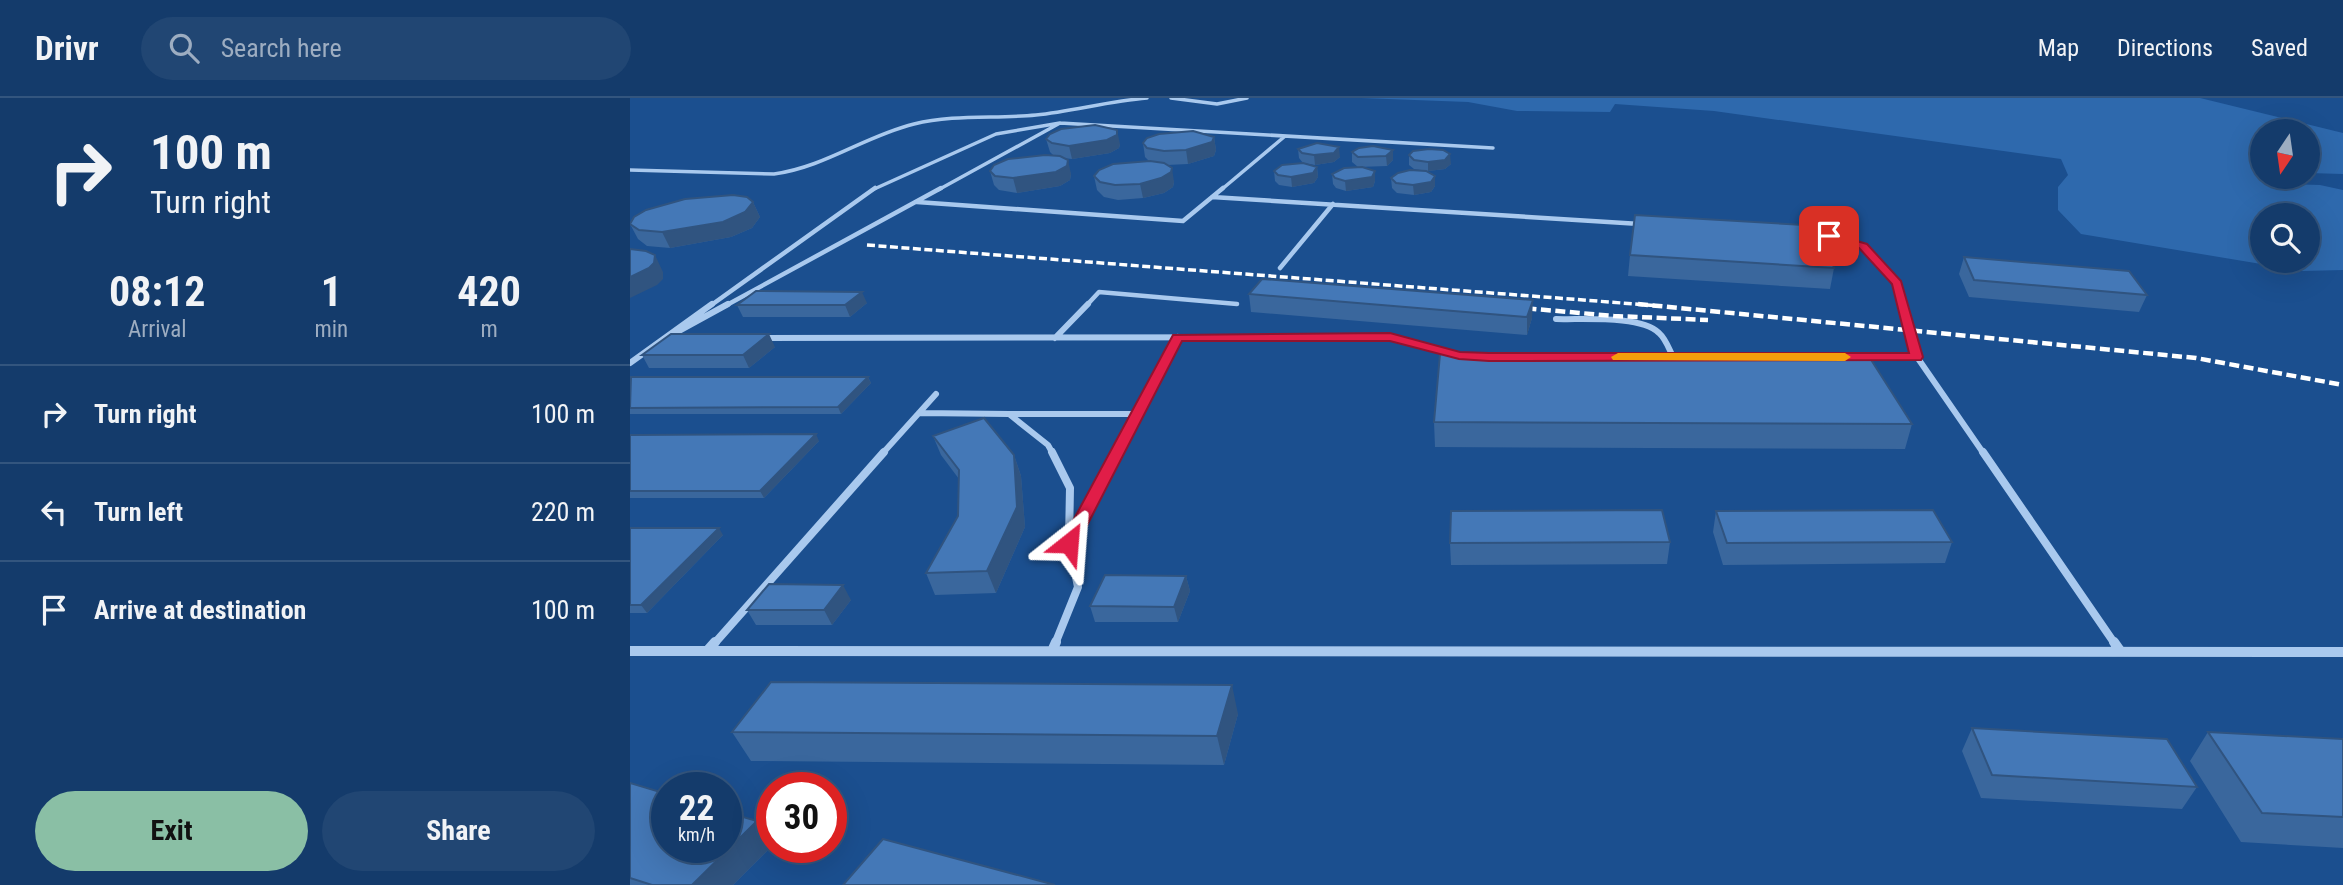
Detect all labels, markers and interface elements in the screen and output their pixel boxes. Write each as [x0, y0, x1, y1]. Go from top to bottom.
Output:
search box [141, 17, 631, 80]
text: Drivr [35, 29, 99, 68]
icon: search [165, 29, 203, 67]
text: Search here [221, 33, 342, 63]
text: Map [2038, 34, 2079, 62]
text: Directions [2117, 34, 2213, 62]
text: Saved [2251, 34, 2308, 62]
north arrow [2250, 119, 2320, 189]
map controls [2250, 119, 2320, 273]
text: 100 m [150, 124, 272, 181]
icon: right [35, 126, 126, 217]
text: Turn right [150, 183, 271, 221]
button: search [2250, 203, 2320, 273]
pin [1799, 206, 1859, 266]
icon: arrive [1810, 217, 1848, 255]
text: 08:12 [109, 267, 205, 316]
text: 1 [321, 267, 342, 316]
text: 420 [457, 267, 521, 316]
text: Arrival [128, 316, 186, 343]
text: min [314, 316, 348, 343]
text: m [480, 316, 498, 343]
icon: right [35, 395, 73, 433]
text: Turn right [94, 399, 196, 429]
text: 100 m [531, 399, 595, 429]
icon: left [35, 493, 73, 531]
text: Turn left [94, 497, 183, 527]
text: 220 m [531, 497, 595, 527]
position arrow [1032, 506, 1106, 580]
icon: arrive [35, 591, 73, 629]
text: Arrive at destination [94, 595, 306, 625]
text: 100 m [531, 595, 595, 625]
speed limit sign: 30 [756, 772, 847, 863]
text: 22 [679, 788, 714, 829]
button: Exit [35, 791, 308, 871]
button: Share [322, 791, 595, 871]
text: km/h [678, 824, 715, 845]

